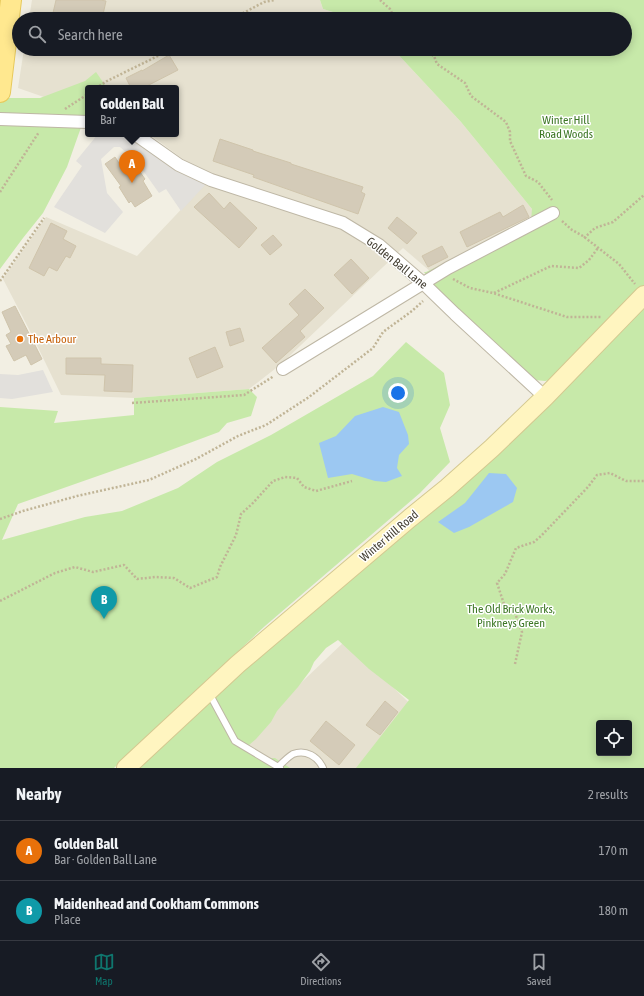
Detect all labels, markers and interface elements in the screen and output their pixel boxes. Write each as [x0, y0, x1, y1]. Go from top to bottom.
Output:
search box [12, 12, 632, 56]
icon: search [26, 23, 48, 45]
text: Search here [58, 26, 123, 43]
popup [85, 85, 179, 137]
text: Golden Ball [100, 95, 164, 112]
text: Bar [100, 112, 116, 127]
park label: Winter Hill Road Woods [539, 113, 593, 141]
pin: A [119, 150, 145, 183]
street label: Golden Ball Lane [364, 234, 430, 292]
place label: The Arbour [28, 332, 76, 346]
marker: The Arbour [15, 334, 25, 344]
your location [388, 383, 408, 403]
street label: Winter Hill Road [357, 508, 421, 564]
pin: B [91, 586, 117, 619]
park label: The Old Brick Works, Pinkneys Green [467, 602, 555, 630]
map controls [596, 720, 632, 756]
button: locate [596, 720, 632, 756]
text: Nearby [16, 784, 62, 804]
text: 2 results [588, 787, 628, 802]
text: Golden Ball [54, 835, 118, 852]
text: A [26, 843, 32, 858]
text: 170 m [599, 843, 628, 858]
text: Bar · Golden Ball Lane [54, 852, 157, 867]
text: Maidenhead and Cookham Commons [54, 895, 259, 912]
text: B [26, 903, 32, 918]
text: 180 m [599, 903, 628, 918]
text: Place [54, 912, 81, 927]
tab: Map [93, 951, 115, 987]
tab: Directions [300, 951, 341, 987]
tab: Saved [527, 951, 551, 987]

